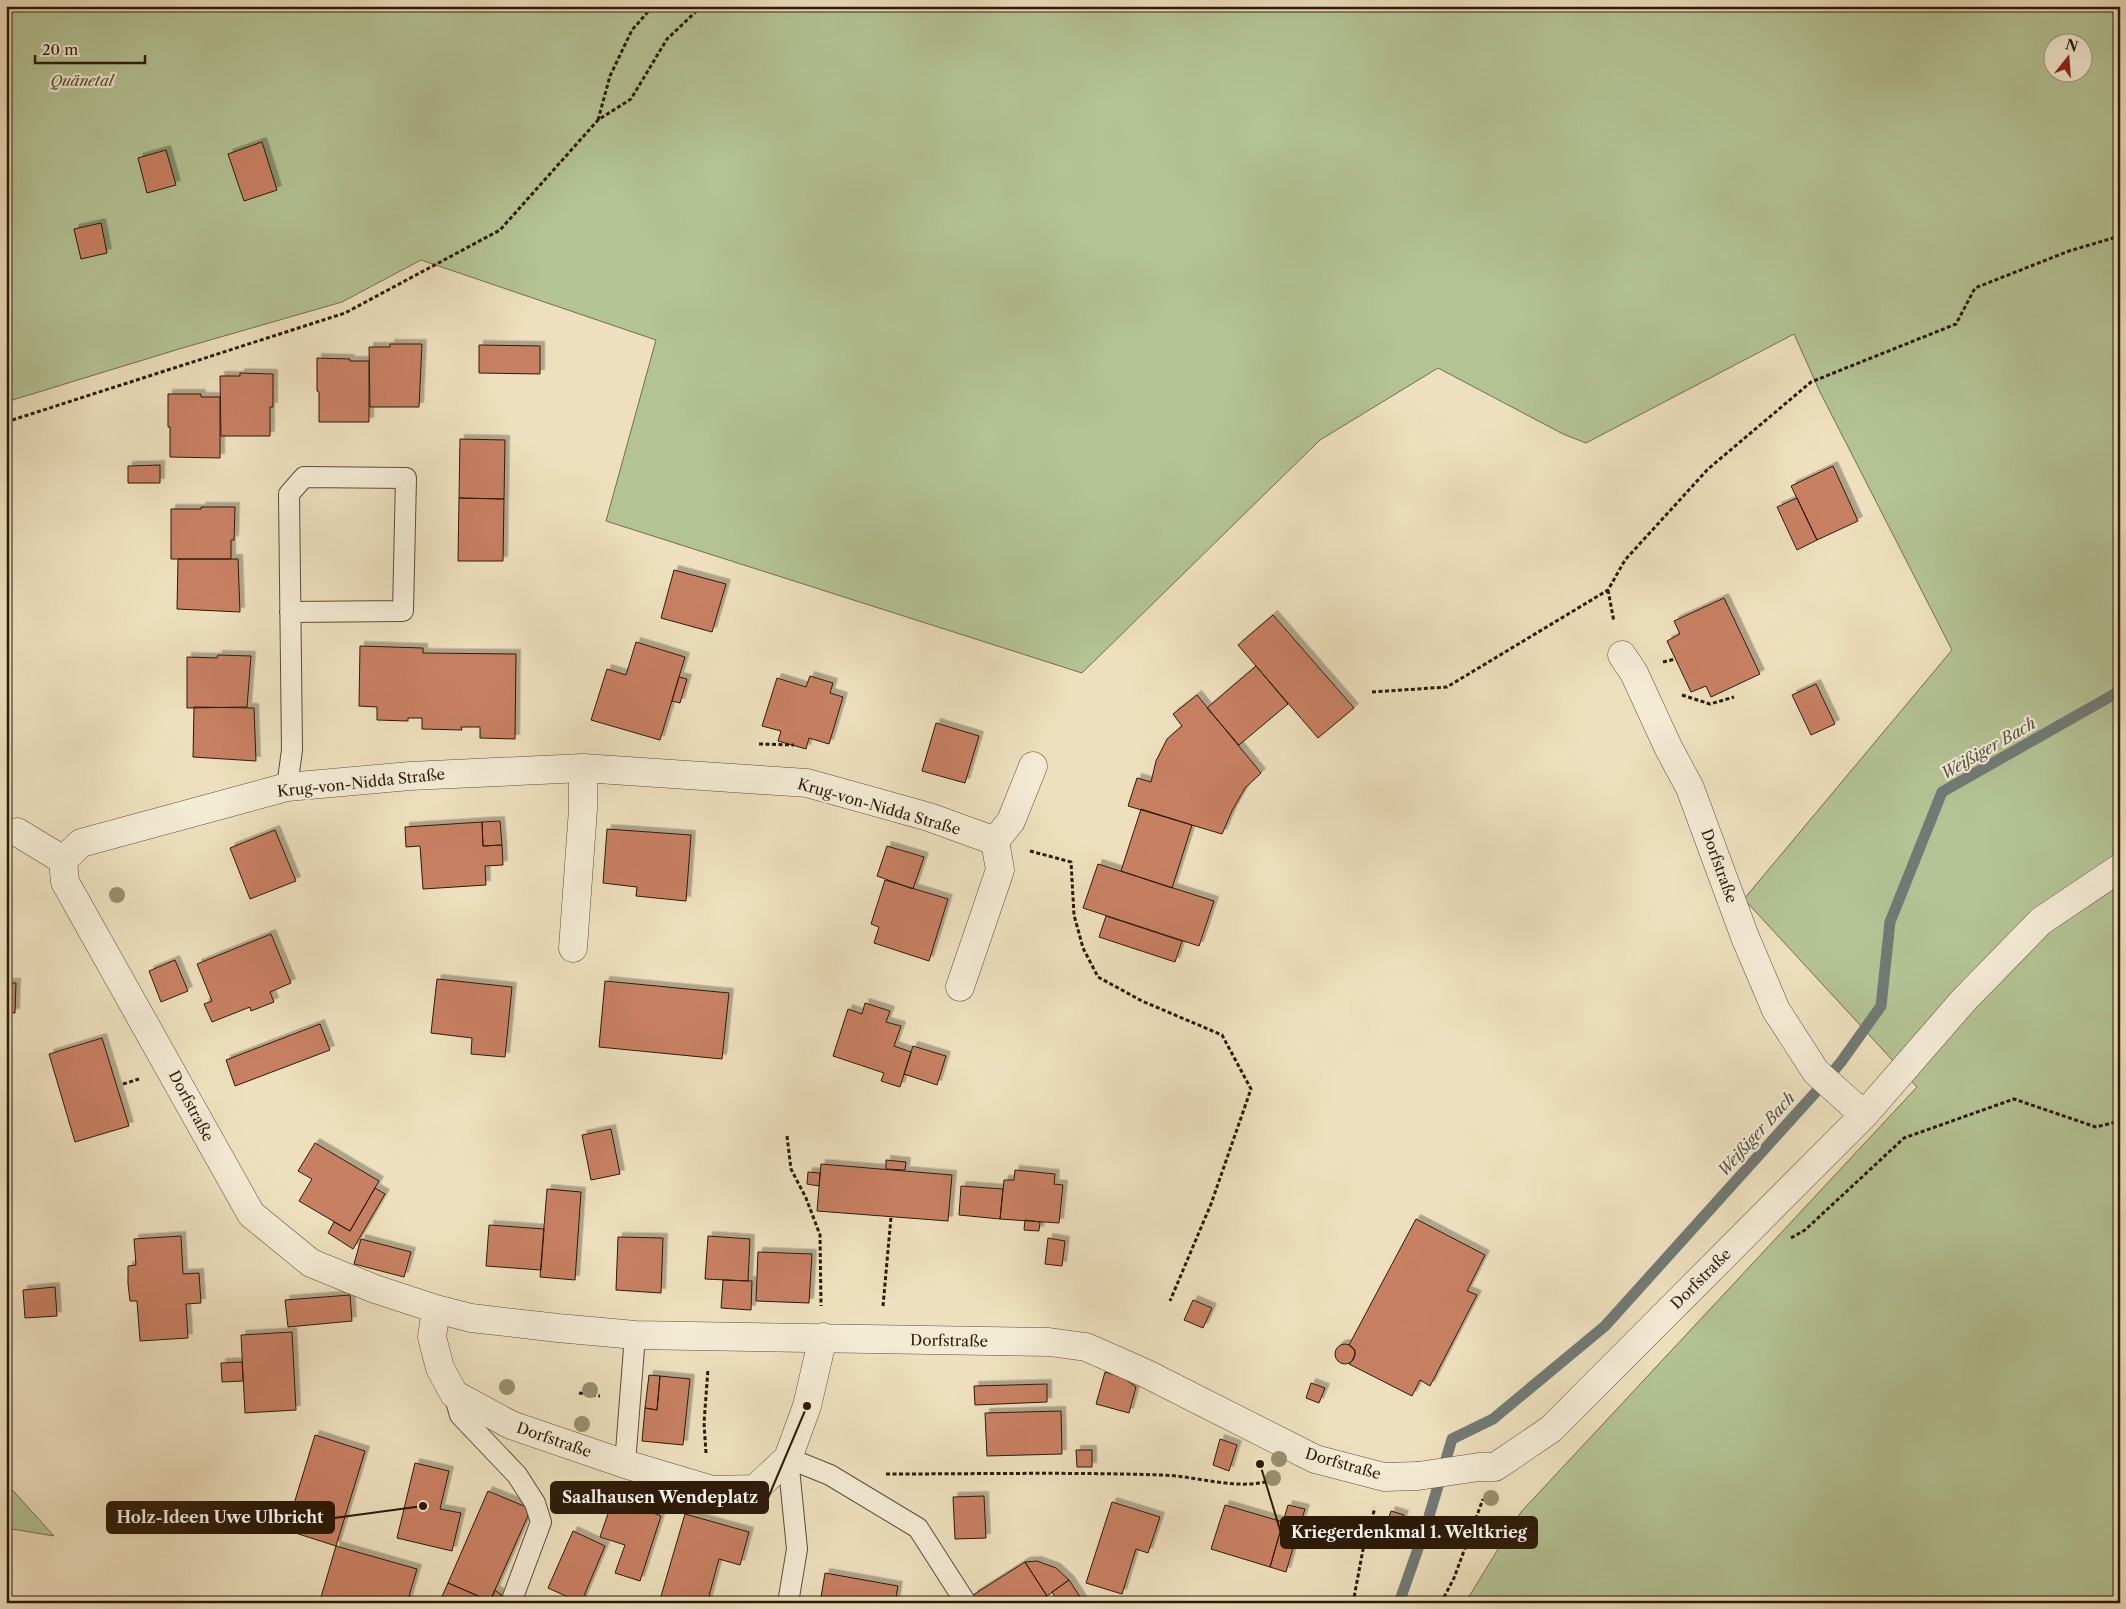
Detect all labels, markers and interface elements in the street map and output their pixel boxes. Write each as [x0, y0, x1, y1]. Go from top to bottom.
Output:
scale bar [35, 32, 145, 64]
north arrow [2044, 32, 2094, 82]
text: N [2063, 35, 2080, 56]
text: 20 m [42, 40, 78, 59]
park label: Quänetal [50, 71, 116, 90]
water label: Weißiger Bach [1937, 713, 2039, 783]
street label: Krug-von-Nidda Straße [276, 764, 446, 801]
street label: Krug-von-Nidda Straße [795, 774, 963, 839]
street label: Dorfstraße [1697, 826, 1742, 906]
street label: Dorfstraße [165, 1067, 218, 1145]
water label: Weißiger Bach [1713, 1088, 1799, 1180]
street label: Dorfstraße [1666, 1244, 1735, 1313]
street label: Dorfstraße [910, 1330, 988, 1351]
street label: Dorfstraße [514, 1418, 594, 1461]
street label: Dorfstraße [1303, 1444, 1383, 1483]
callout: Saalhausen Wendeplatz [551, 1482, 768, 1513]
text: Saalhausen Wendeplatz [562, 1487, 758, 1507]
callout: Holz-Ideen Uwe Ulbricht [107, 1502, 334, 1533]
text: Holz-Ideen Uwe Ulbricht [116, 1507, 324, 1527]
callout: Kriegerdenkmal 1. Weltkrieg [1281, 1517, 1537, 1548]
text: Kriegerdenkmal 1. Weltkrieg [1291, 1522, 1528, 1542]

